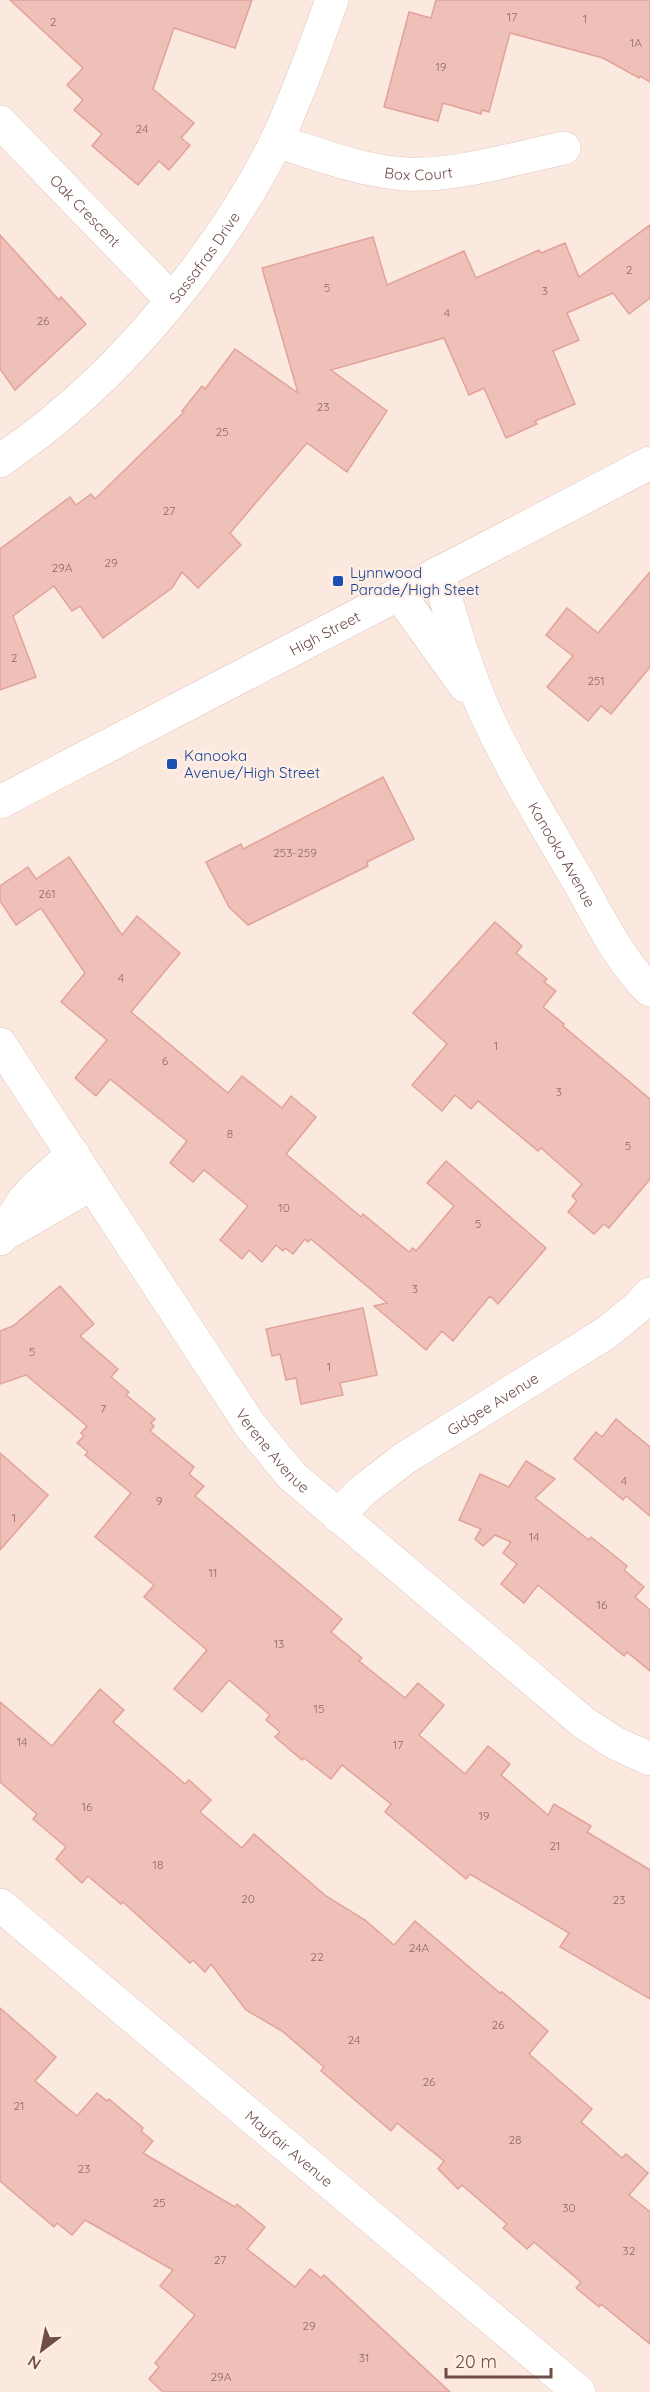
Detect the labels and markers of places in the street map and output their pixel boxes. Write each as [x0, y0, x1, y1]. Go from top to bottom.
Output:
place label: Lynnwood Parade/High Steet [350, 563, 480, 599]
marker: Lynnwood Parade/High Steet [331, 574, 345, 588]
place label: Kanooka Avenue/High Street [184, 746, 320, 782]
marker: Kanooka Avenue/High Street [165, 757, 179, 771]

